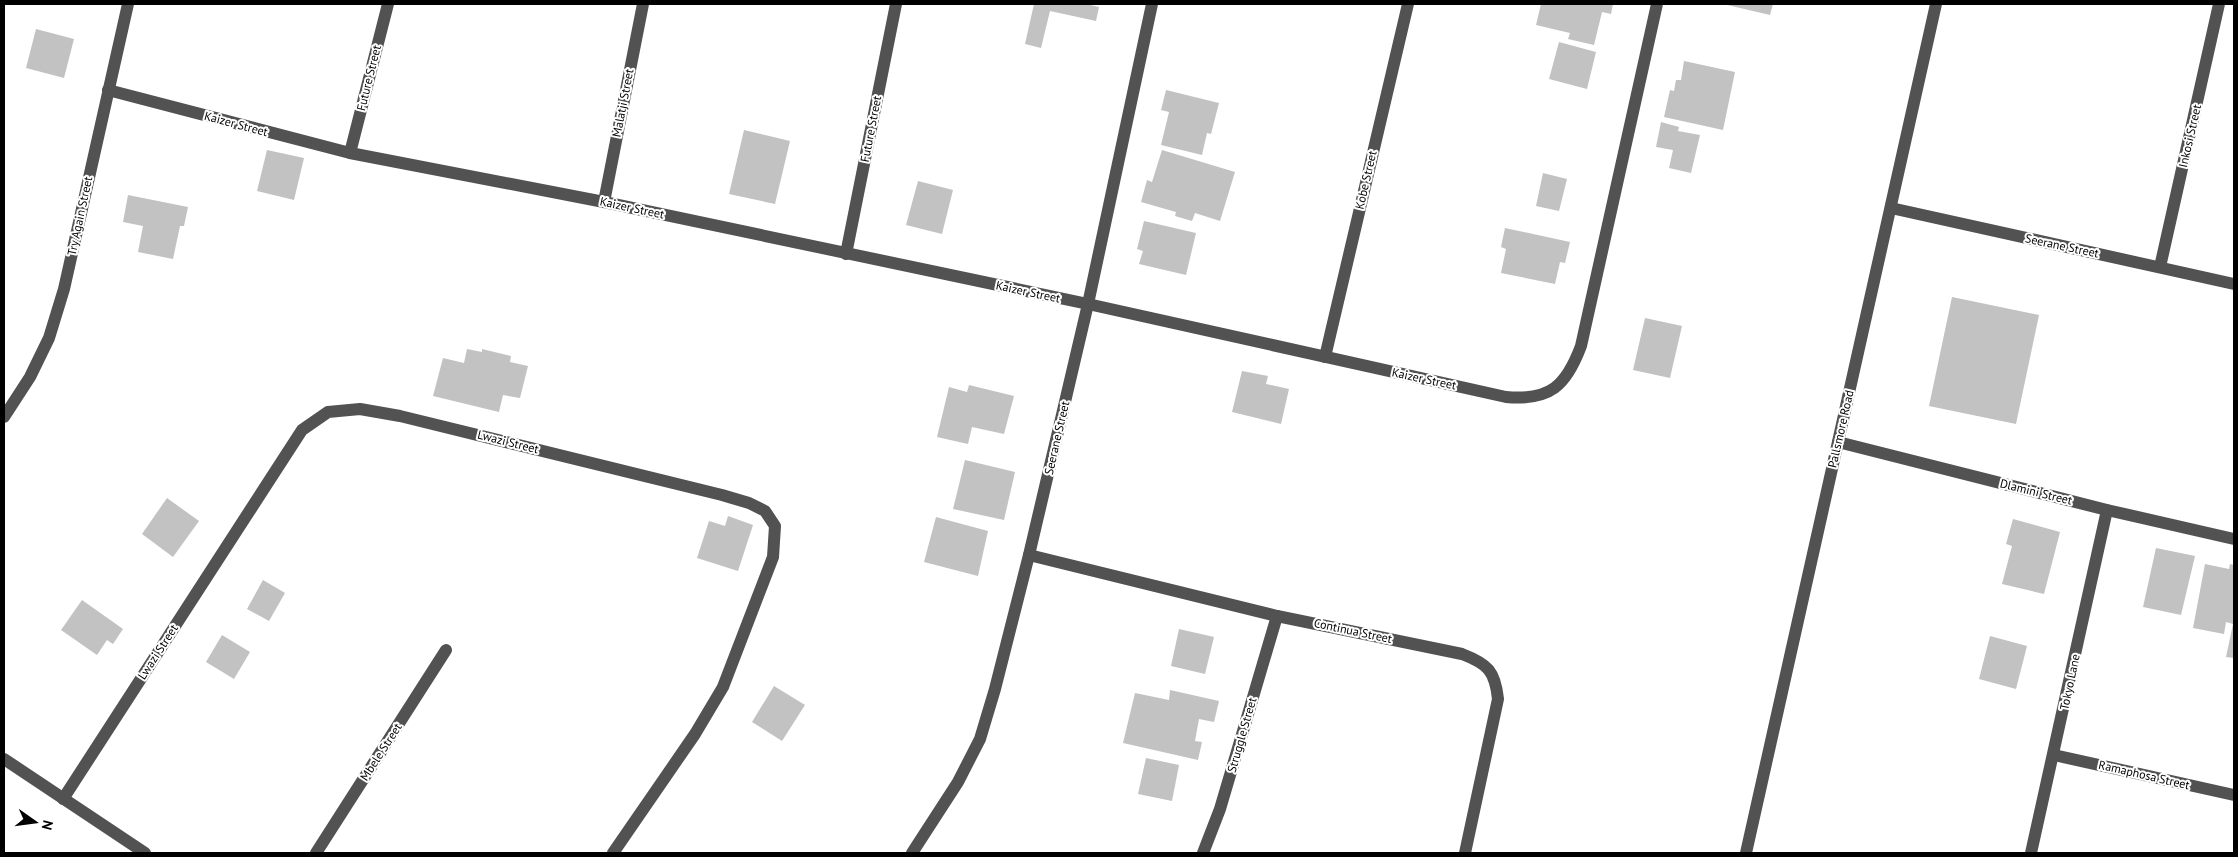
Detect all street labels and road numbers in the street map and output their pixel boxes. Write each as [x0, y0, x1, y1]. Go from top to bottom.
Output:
street label: Future Street [353, 43, 384, 112]
street label: Malatji Street [609, 67, 636, 138]
street label: Future Street [857, 94, 884, 163]
street label: Inkosi Street [2175, 103, 2204, 169]
street label: Kaizer Street [203, 108, 270, 139]
street label: Kobe Street [1352, 149, 1380, 211]
street label: Try Again Street [64, 175, 95, 257]
street label: Kaizer Street [599, 193, 666, 222]
street label: Seerane Street [2024, 230, 2100, 261]
street label: Kaizer Street [995, 277, 1062, 306]
street label: Kaizer Street [1391, 364, 1458, 393]
street label: Pallsmore Road [1824, 389, 1857, 469]
street label: Seerane Street [1041, 400, 1072, 476]
street label: Lwazi Street [476, 427, 540, 456]
street label: Dlamini Street [1998, 475, 2074, 508]
street label: Continua Street [1313, 615, 1394, 646]
street label: Lwazi Street [134, 621, 181, 682]
street label: Tokyo Lane [2056, 653, 2083, 711]
street label: Struggle Street [1224, 696, 1259, 774]
street label: Mbele Street [356, 720, 405, 783]
street label: Ramaphosa Street [2097, 757, 2191, 792]

